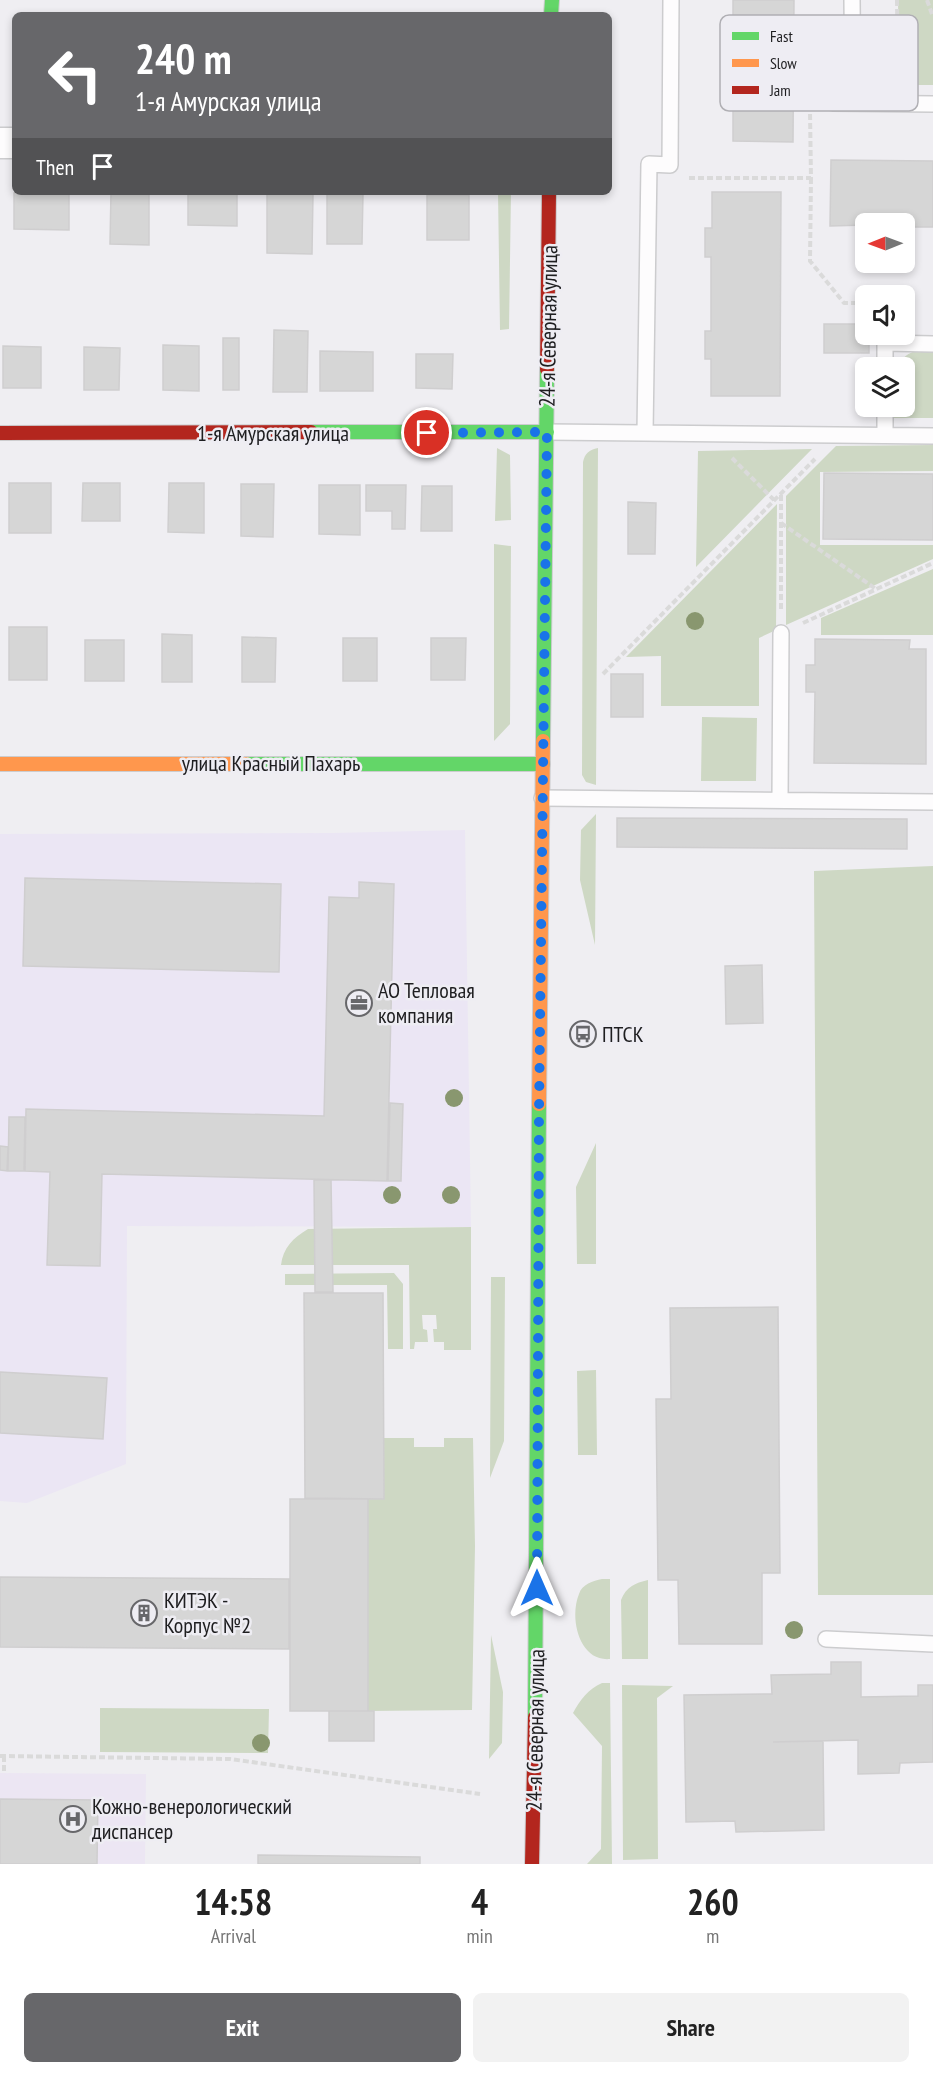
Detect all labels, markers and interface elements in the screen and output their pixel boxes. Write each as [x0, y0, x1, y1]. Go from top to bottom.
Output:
legend [720, 15, 918, 111]
text: Fast [770, 26, 793, 46]
text: 240 m [135, 31, 232, 86]
icon: left [36, 36, 114, 114]
text: Slow [770, 53, 797, 73]
text: Jam [769, 80, 791, 100]
text: 1-я Амурская улица [135, 84, 322, 118]
icon: arrive [86, 150, 119, 183]
text: Then [36, 153, 74, 181]
north arrow [855, 213, 915, 273]
map controls [855, 213, 915, 417]
street label: 24-я Северная улица [533, 245, 563, 407]
button: sound [855, 285, 915, 345]
button: layers [855, 357, 915, 417]
pin [401, 407, 452, 458]
icon: arrive [410, 416, 443, 449]
street label: 1-я Амурская улица [197, 419, 349, 447]
street label: улица Красный Пахарь [182, 749, 360, 777]
place label: АО Тепловая компания [378, 976, 475, 1029]
office icon: АО Тепловая компания [344, 988, 374, 1018]
bus stop icon: ПТСК [568, 1019, 598, 1049]
place label: ПТСК [602, 1020, 644, 1048]
position arrow [505, 1556, 569, 1620]
place label: КИТЭК - Корпус №2 [164, 1586, 251, 1639]
building icon: КИТЭК - Корпус №2 [129, 1598, 159, 1628]
street label: 24-я Северная улица [520, 1649, 550, 1811]
place label: Кожно-венерологический диспансер [92, 1792, 292, 1845]
hospital icon: Кожно-венерологический диспансер [58, 1804, 88, 1834]
text: 14:58 [194, 1878, 272, 1925]
text: 4 [471, 1878, 488, 1925]
text: 260 [687, 1878, 739, 1925]
text: Arrival [211, 1923, 256, 1949]
text: min [467, 1923, 493, 1949]
text: m [706, 1923, 719, 1949]
button: Exit [24, 1993, 461, 2062]
button: Share [473, 1993, 909, 2062]

